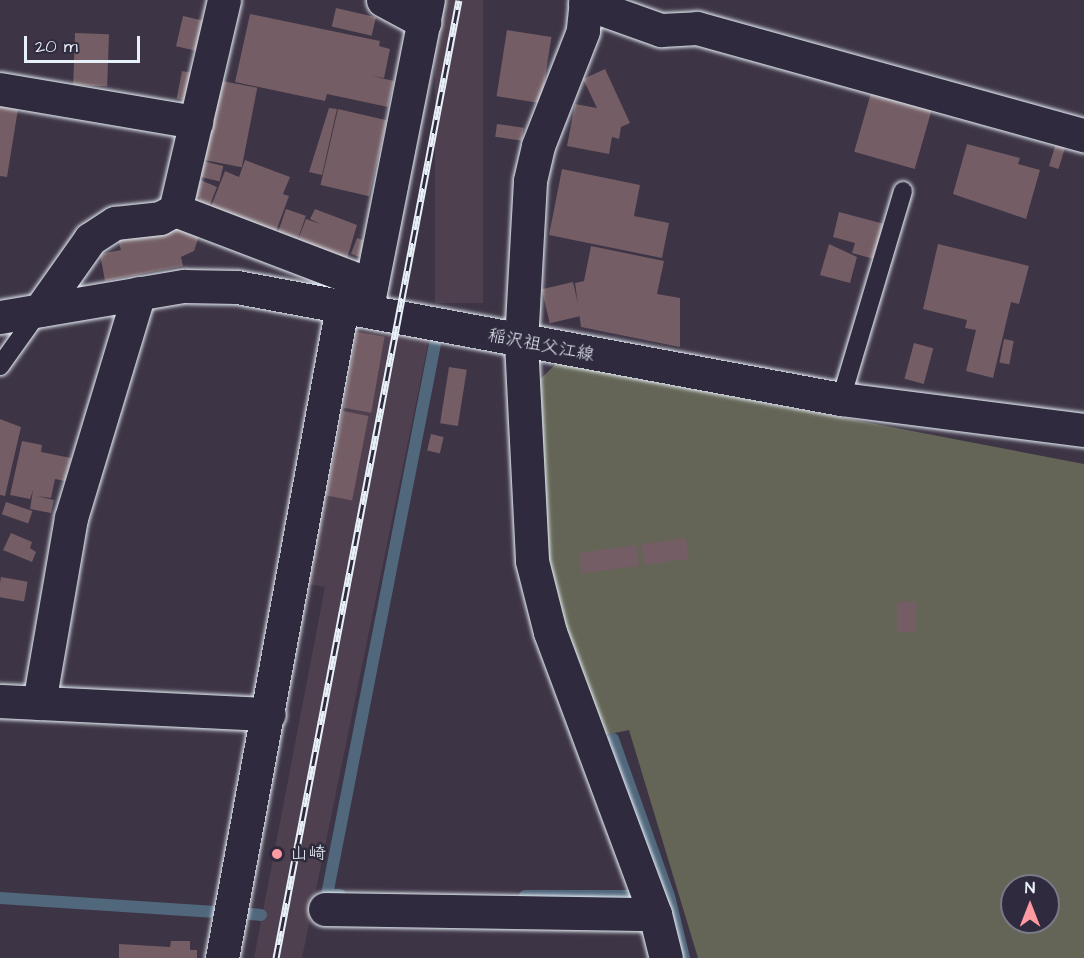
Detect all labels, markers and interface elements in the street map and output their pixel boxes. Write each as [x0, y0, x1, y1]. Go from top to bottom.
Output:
scale bar [27, 24, 142, 62]
text: 20 m [35, 34, 78, 59]
street label: 稲沢祖父江線 [486, 325, 596, 367]
place label: 山崎 [290, 843, 326, 865]
marker: 山崎 [268, 845, 286, 863]
north arrow [1000, 874, 1060, 934]
text: N [1025, 877, 1035, 899]

